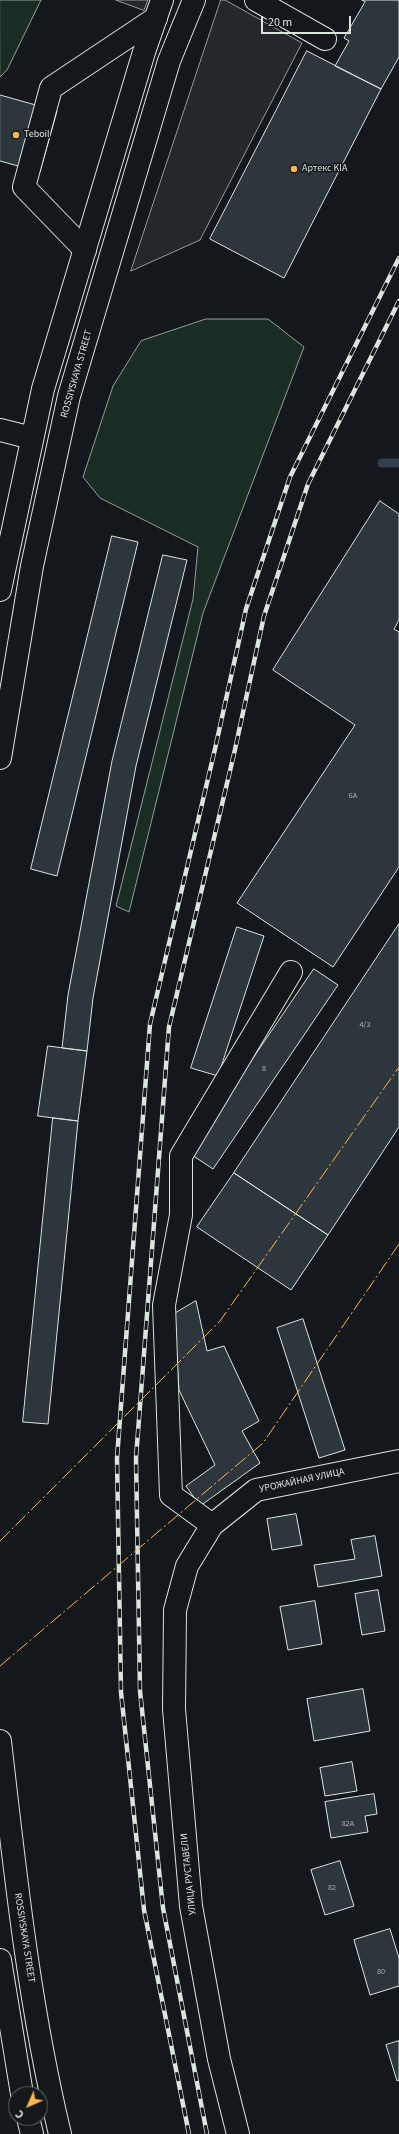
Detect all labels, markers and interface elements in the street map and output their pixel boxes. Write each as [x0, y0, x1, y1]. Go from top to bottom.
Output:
scale bar [263, 8, 353, 34]
text: 20 m [268, 14, 292, 31]
place label: Teboil [24, 129, 50, 141]
marker: Teboil [11, 130, 21, 140]
place label: Артекс KIA [302, 163, 347, 175]
marker: Артекс KIA [289, 164, 299, 174]
street label: ROSSIYSKAYA STREET [59, 329, 95, 419]
house number: 6А [349, 791, 357, 801]
house number: 4/3 [360, 1020, 370, 1030]
house number: 8 [262, 1064, 266, 1074]
street label: УРОЖАЙНАЯ УЛИЦА [258, 1466, 346, 1496]
house number: 82А [342, 1819, 354, 1829]
street label: УЛИЦА РУСТАВЕЛИ [179, 1833, 199, 1915]
house number: 82 [328, 1883, 336, 1893]
street label: ROSSIYSKAYA STREET [11, 1892, 37, 1984]
house number: 80 [377, 1967, 385, 1977]
north arrow [8, 2086, 48, 2126]
text: С [12, 2107, 27, 2122]

